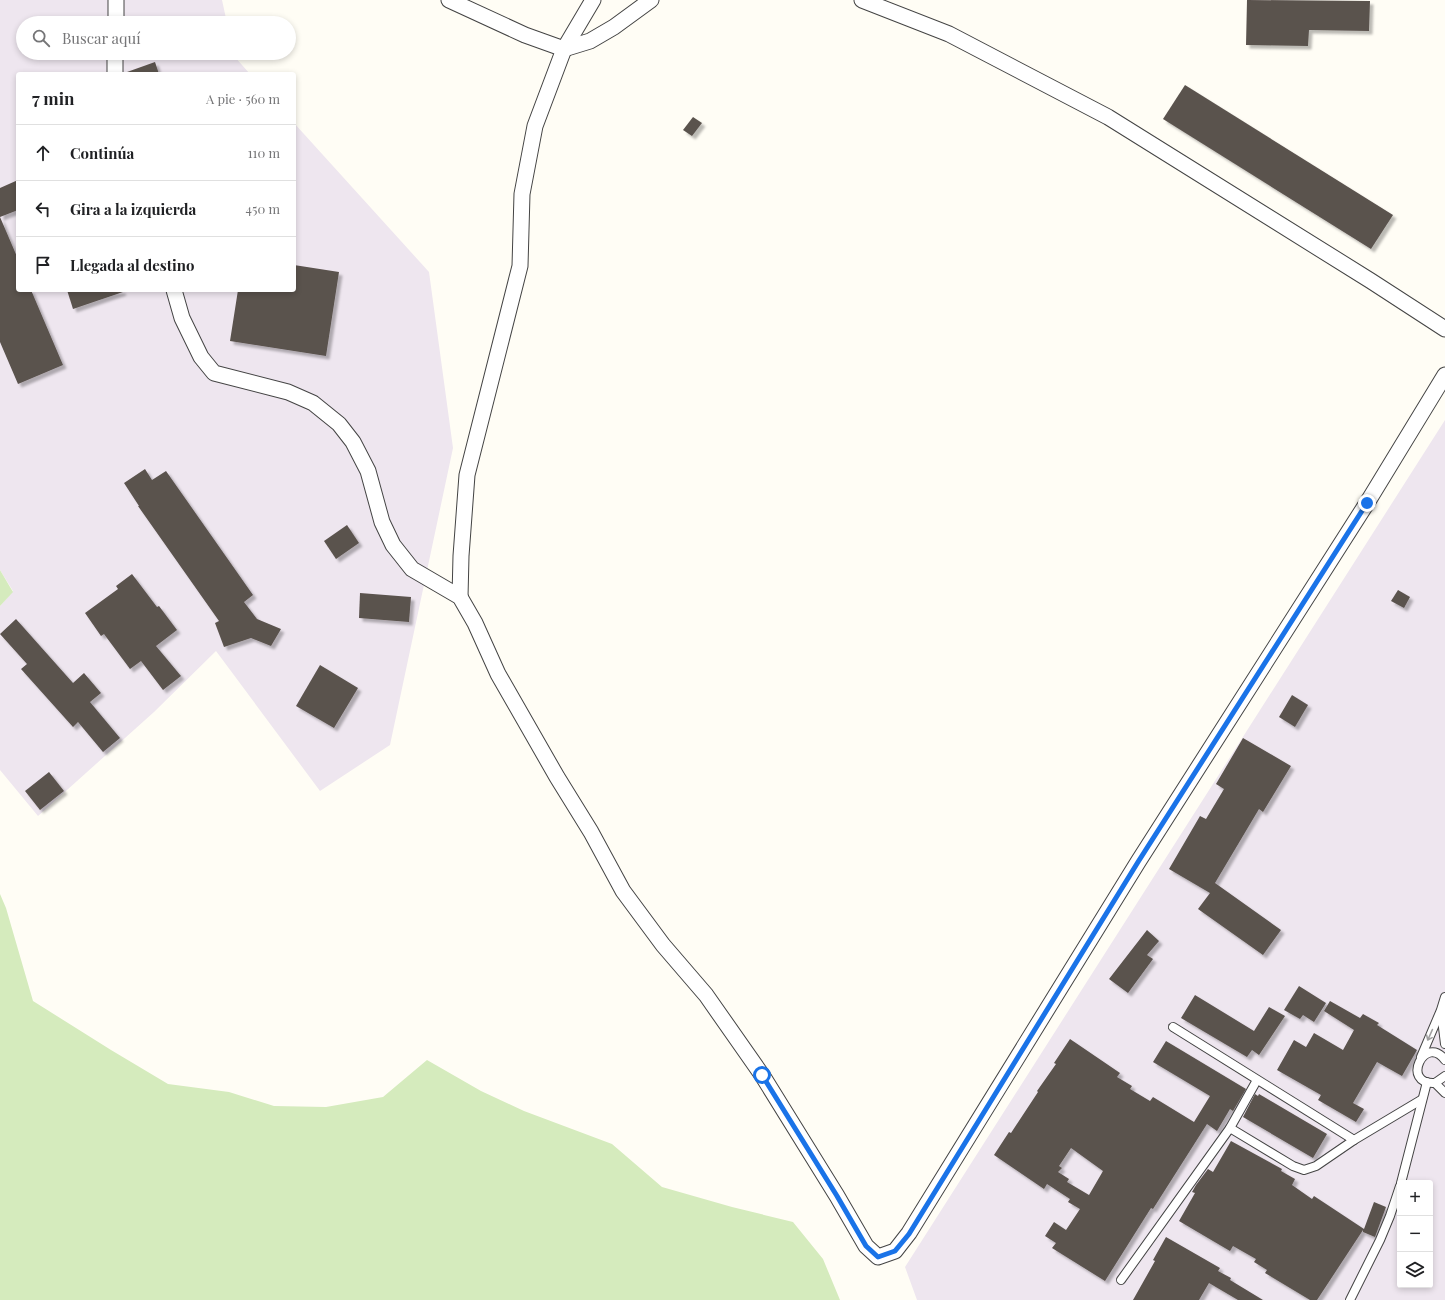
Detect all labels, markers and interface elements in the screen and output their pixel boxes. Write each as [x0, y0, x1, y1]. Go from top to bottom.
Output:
search box [16, 16, 296, 60]
icon: search [30, 27, 52, 49]
text: Buscar aquí [62, 28, 141, 48]
text: 7 min [32, 87, 75, 109]
text: A pie · 560 m [206, 90, 280, 107]
icon: ahead [32, 142, 54, 164]
text: Continúa [70, 143, 134, 163]
text: 110 m [248, 144, 280, 161]
icon: left [32, 198, 54, 220]
text: Gira a la izquierda [70, 199, 196, 219]
text: 450 m [246, 200, 280, 217]
icon: arrive [32, 254, 54, 276]
text: Llegada al destino [70, 255, 194, 275]
route end [1358, 494, 1376, 512]
one-way arrow [1426, 1029, 1433, 1041]
route start [753, 1066, 771, 1084]
map controls [1397, 1180, 1433, 1288]
button: + [1397, 1180, 1433, 1216]
button: − [1397, 1216, 1433, 1252]
button: layers [1397, 1252, 1433, 1288]

